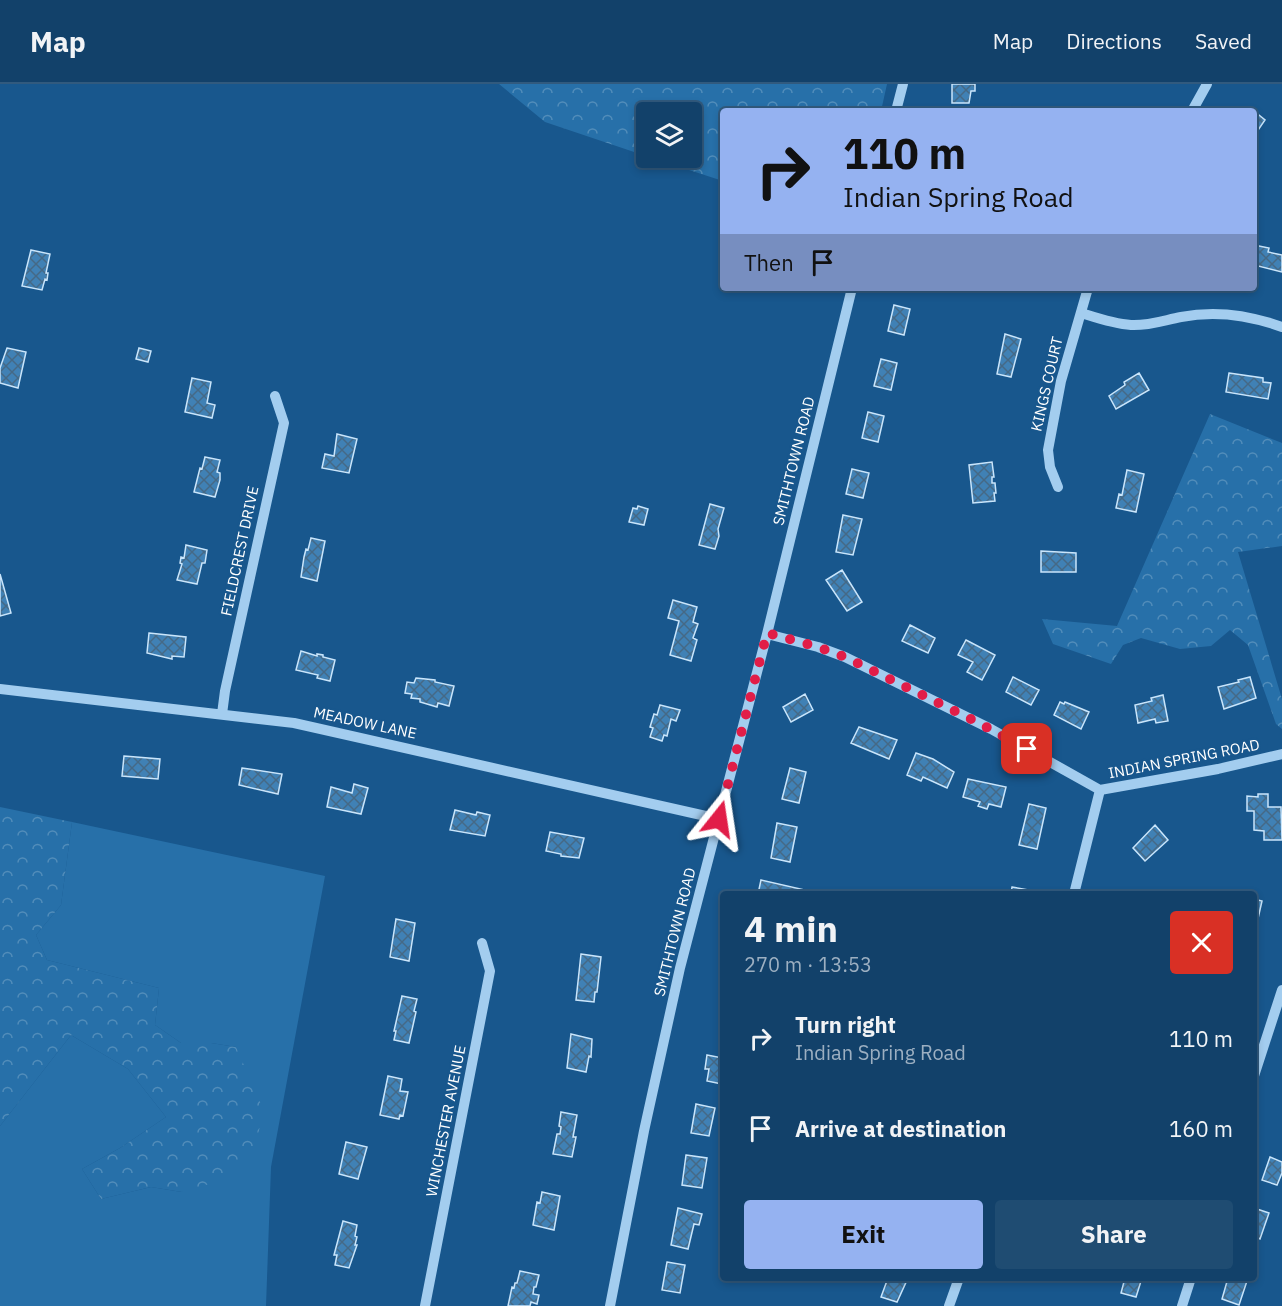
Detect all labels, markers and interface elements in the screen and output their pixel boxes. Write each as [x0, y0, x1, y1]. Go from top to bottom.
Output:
text: Map [30, 23, 86, 60]
text: Map [993, 27, 1033, 55]
text: Directions [1066, 27, 1162, 55]
text: Saved [1195, 27, 1252, 55]
map controls [636, 102, 702, 168]
button: layers [636, 102, 702, 168]
text: 110 m [843, 126, 966, 181]
icon: right [744, 132, 822, 210]
text: Indian Spring Road [843, 179, 1074, 214]
icon: arrive [806, 246, 839, 279]
text: Then [744, 248, 794, 277]
street label: KINGS COURT [1026, 334, 1067, 433]
street label: SMITHTOWN ROAD [768, 395, 819, 527]
street label: FIELDCREST DRIVE [216, 484, 263, 618]
street label: MEADOW LANE [312, 702, 418, 743]
pin [1001, 723, 1052, 774]
icon: arrive [1010, 732, 1043, 765]
street label: INDIAN SPRING ROAD [1107, 734, 1261, 783]
position arrow [687, 787, 751, 851]
street label: SMITHTOWN ROAD [649, 866, 700, 998]
text: 4 min [744, 905, 838, 952]
button: close [1170, 911, 1233, 974]
text: 270 m · 13:53 [744, 951, 872, 978]
text: Turn right [795, 1010, 896, 1039]
icon: right [744, 1022, 777, 1055]
text: 110 m [1169, 1024, 1233, 1053]
text: Indian Spring Road [795, 1039, 966, 1066]
street label: WINCHESTER AVENUE [421, 1043, 470, 1198]
icon: arrive [744, 1112, 777, 1145]
text: Arrive at destination [795, 1114, 1006, 1143]
text: 160 m [1169, 1114, 1233, 1143]
button: Exit [744, 1200, 983, 1269]
button: Share [995, 1200, 1233, 1269]

